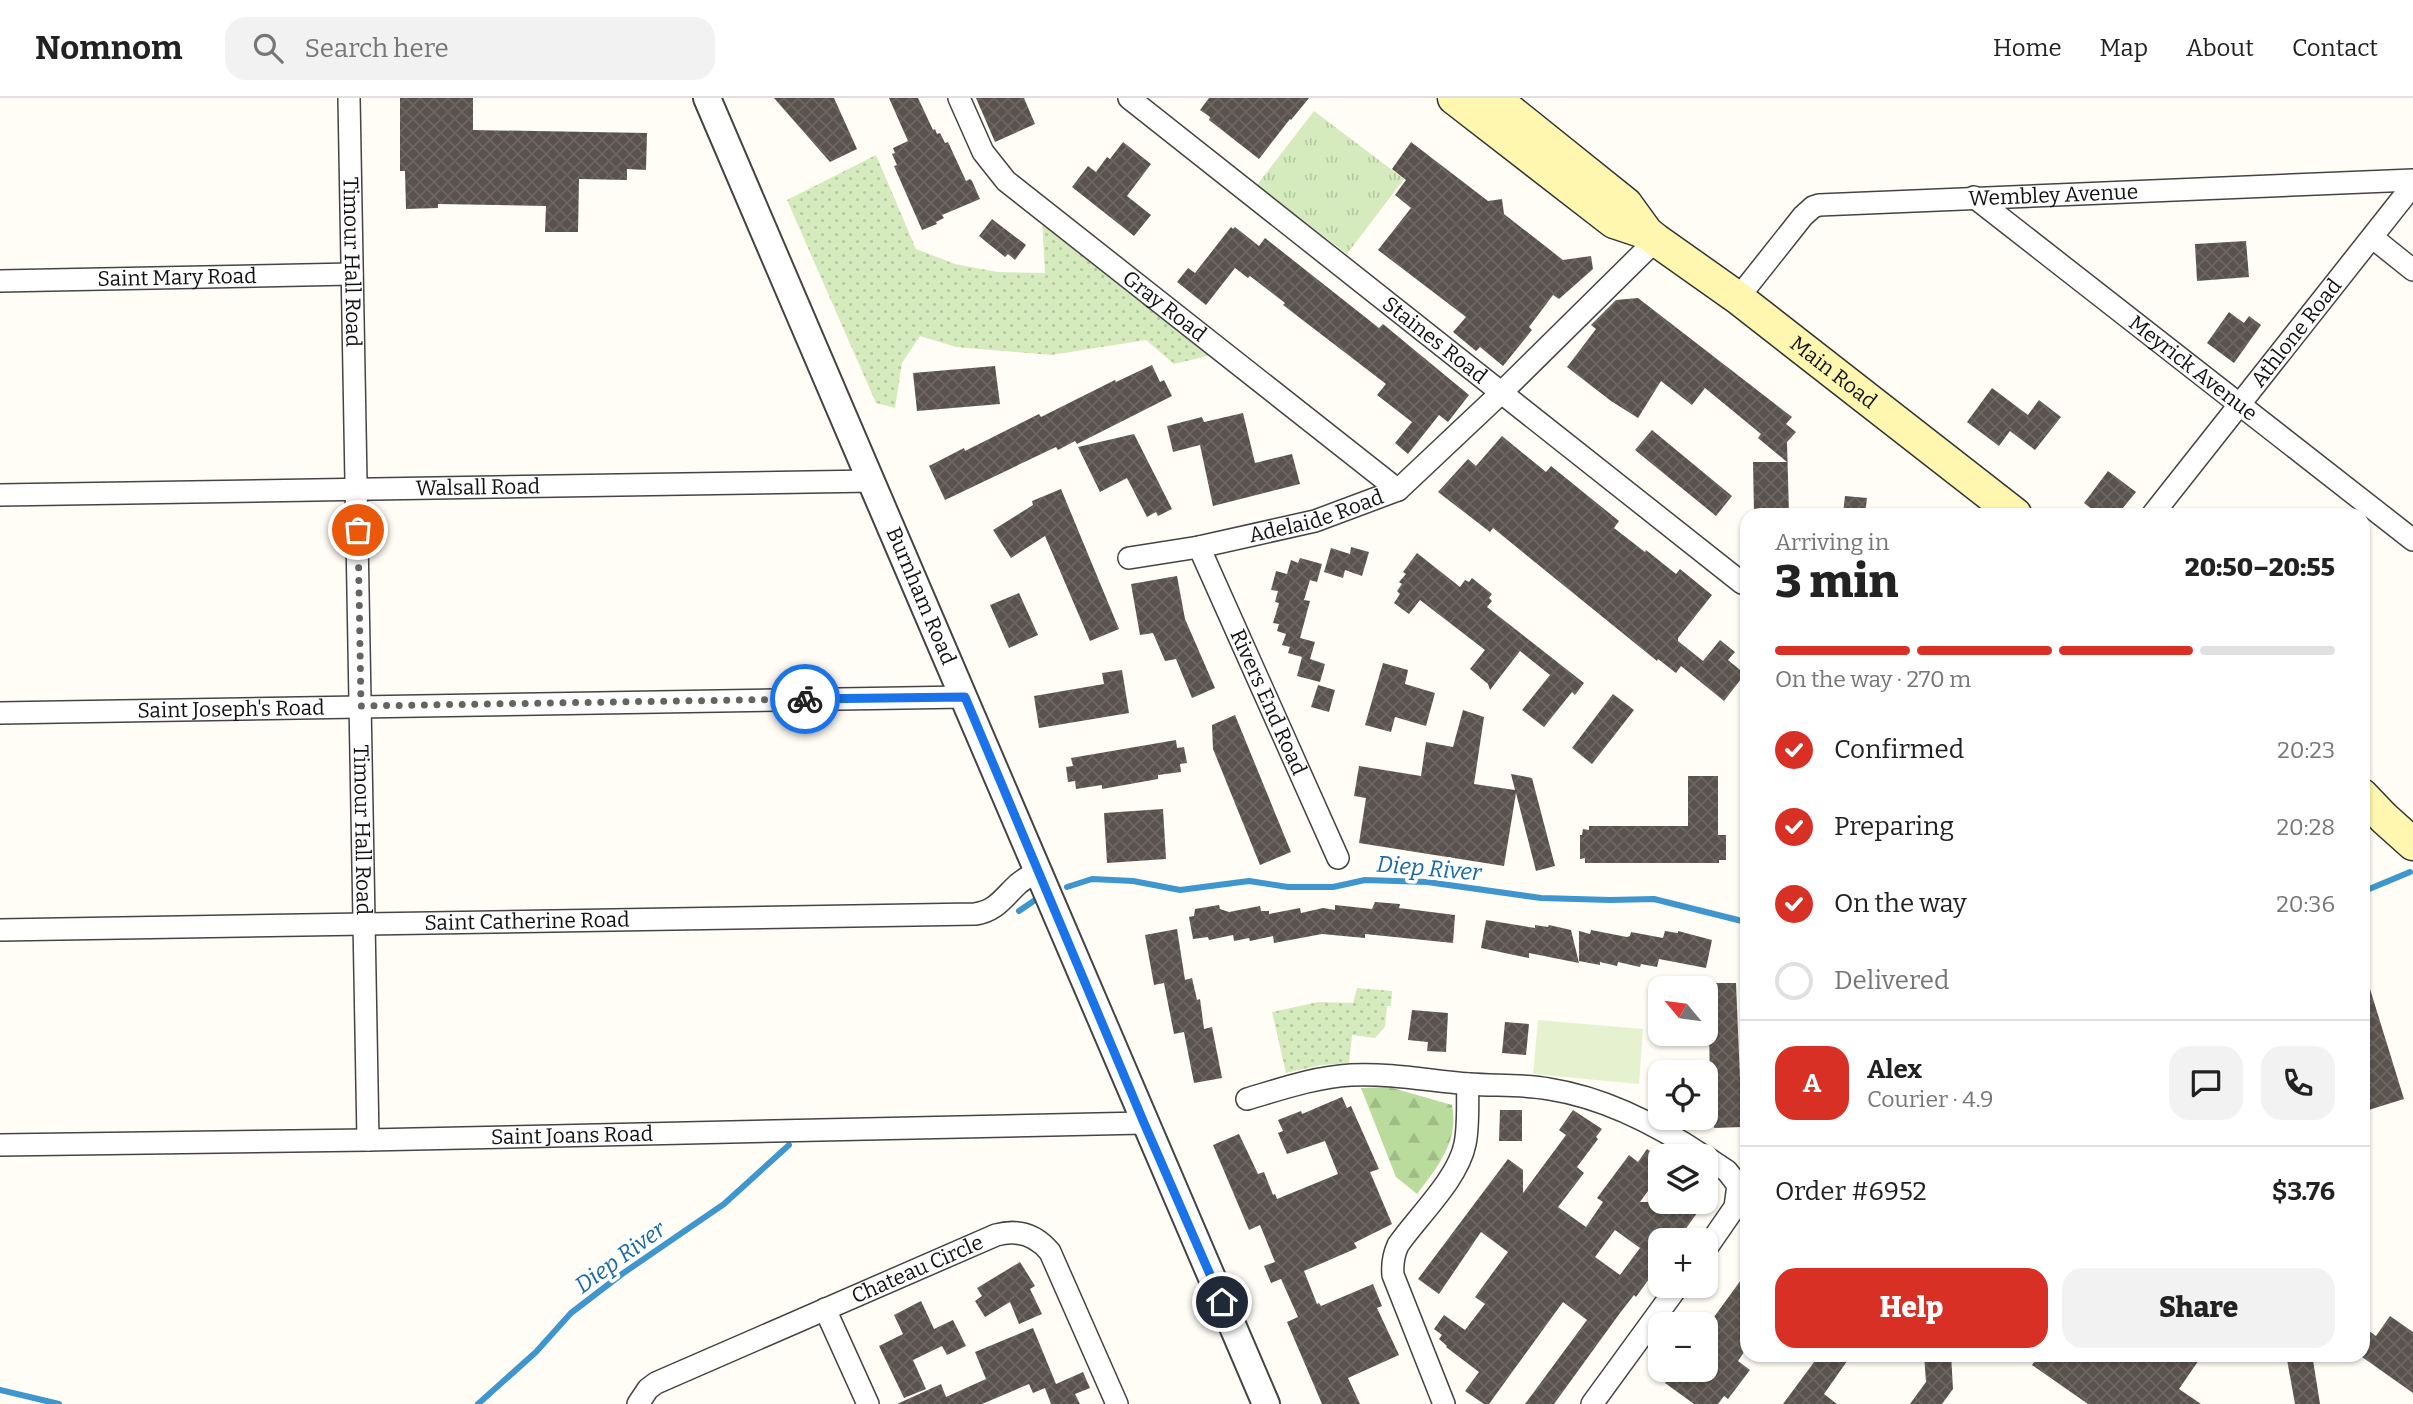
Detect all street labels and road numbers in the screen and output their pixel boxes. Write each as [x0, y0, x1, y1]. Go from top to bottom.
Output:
street label: Timour Hall Road [337, 177, 367, 347]
street label: Wembley Avenue [1968, 179, 2139, 212]
street label: Saint Mary Road [97, 263, 257, 292]
street label: Gray Road [1117, 265, 1212, 347]
street label: Athlone Road [2245, 273, 2347, 392]
street label: Staines Road [1377, 291, 1492, 389]
street label: Meyrick Avenue [2124, 310, 2263, 426]
street label: Main Road [1785, 331, 1882, 414]
street label: Walsall Road [415, 473, 540, 501]
street label: Adelaide Road [1246, 484, 1387, 548]
street label: Burnham Road [880, 523, 962, 669]
street label: Rivers End Road [1224, 625, 1312, 779]
street label: Saint Joseph's Road [137, 695, 325, 724]
street label: Timour Hall Road [348, 744, 377, 915]
street label: Saint Catherine Road [424, 907, 630, 936]
street label: Saint Joans Road [491, 1121, 653, 1150]
street label: Chateau Circle [847, 1229, 987, 1309]

